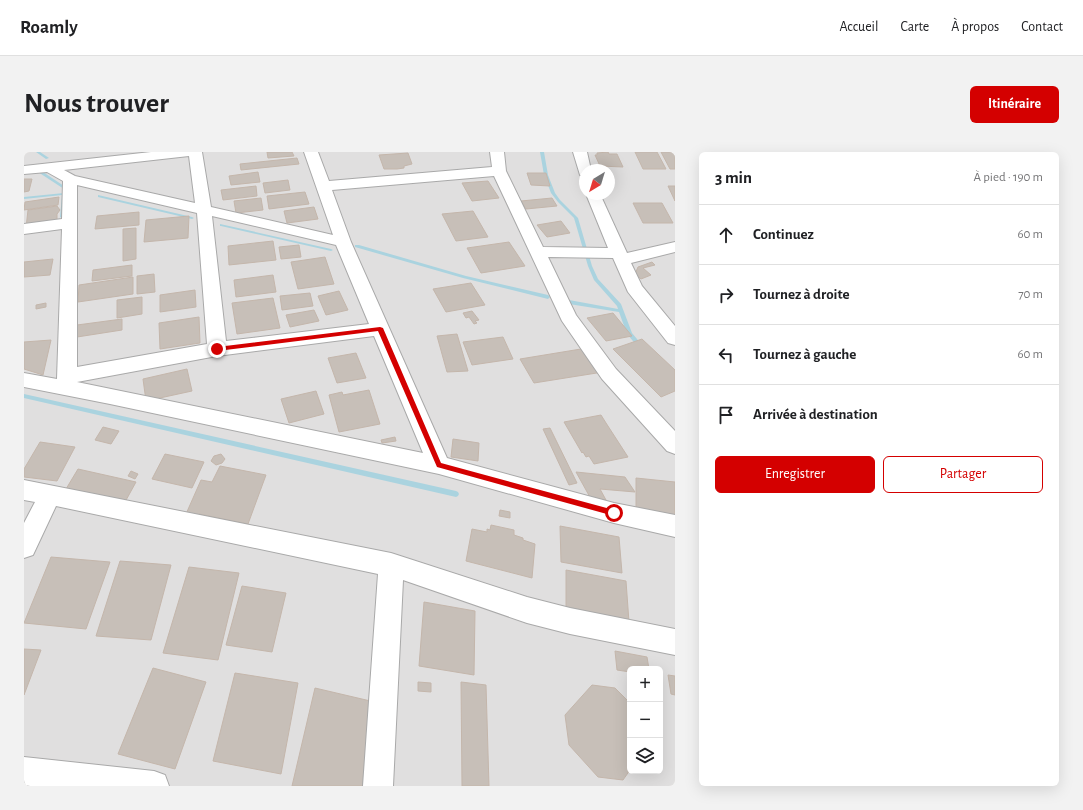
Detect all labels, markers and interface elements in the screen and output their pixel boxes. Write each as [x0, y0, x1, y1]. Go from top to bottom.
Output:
text: Roamly [20, 18, 78, 37]
text: Accueil [839, 20, 878, 34]
text: Carte [900, 20, 929, 34]
text: À propos [951, 20, 999, 34]
text: Contact [1021, 20, 1063, 34]
button: Itinéraire [970, 86, 1059, 123]
text: Nous trouver [24, 90, 169, 118]
north arrow [579, 164, 615, 200]
text: 3 min [715, 169, 752, 186]
text: À pied · 190 m [974, 171, 1043, 184]
icon: ahead [715, 224, 737, 246]
text: Continuez [753, 227, 814, 242]
text: 60 m [1017, 228, 1043, 241]
icon: right [715, 284, 737, 306]
text: Tournez à droite [753, 287, 850, 302]
text: 70 m [1018, 288, 1043, 301]
route end [208, 340, 226, 358]
icon: left [715, 344, 737, 366]
text: Tournez à gauche [753, 347, 856, 362]
text: 60 m [1017, 348, 1043, 361]
icon: arrive [715, 404, 737, 426]
text: Arrivée à destination [753, 407, 878, 422]
button: Enregistrer [715, 456, 875, 493]
button: Partager [883, 456, 1043, 493]
route start [605, 504, 623, 522]
map controls [627, 666, 663, 774]
button: + [627, 666, 663, 702]
button: − [627, 702, 663, 738]
button: layers [627, 738, 663, 774]

